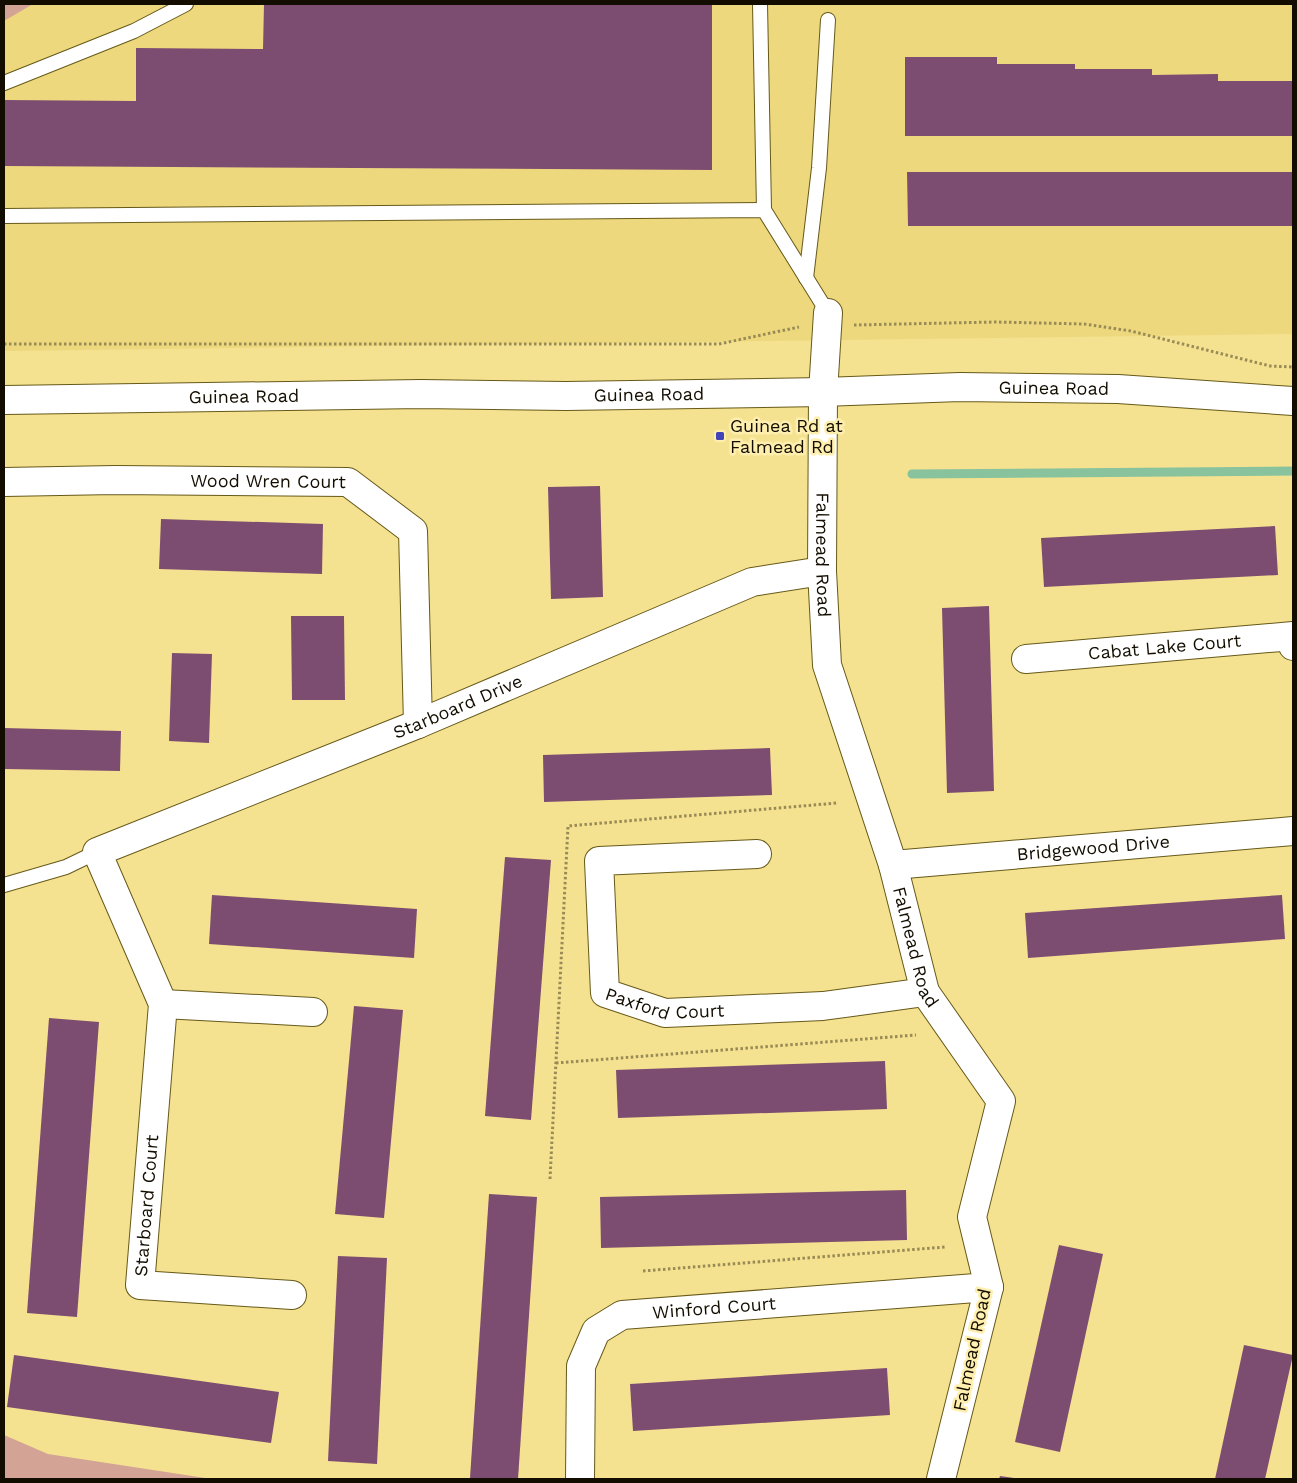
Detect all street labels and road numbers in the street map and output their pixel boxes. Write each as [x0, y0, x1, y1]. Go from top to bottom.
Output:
street label: Guinea Road [998, 376, 1109, 399]
street label: Guinea Road [594, 383, 704, 406]
street label: Guinea Road [189, 385, 299, 407]
street label: Wood Wren Court [190, 470, 346, 492]
street label: Falmead Road [812, 492, 835, 618]
street label: Cabat Lake Court [1087, 629, 1242, 664]
street label: Starboard Drive [390, 670, 526, 743]
street label: Bridgewood Drive [1016, 831, 1171, 864]
street label: Falmead Road [889, 884, 944, 1011]
street label: Paxford Court [603, 983, 725, 1024]
street label: Starboard Court [130, 1133, 162, 1277]
street label: Falmead Road [948, 1287, 995, 1413]
street label: Winford Court [652, 1292, 777, 1323]

